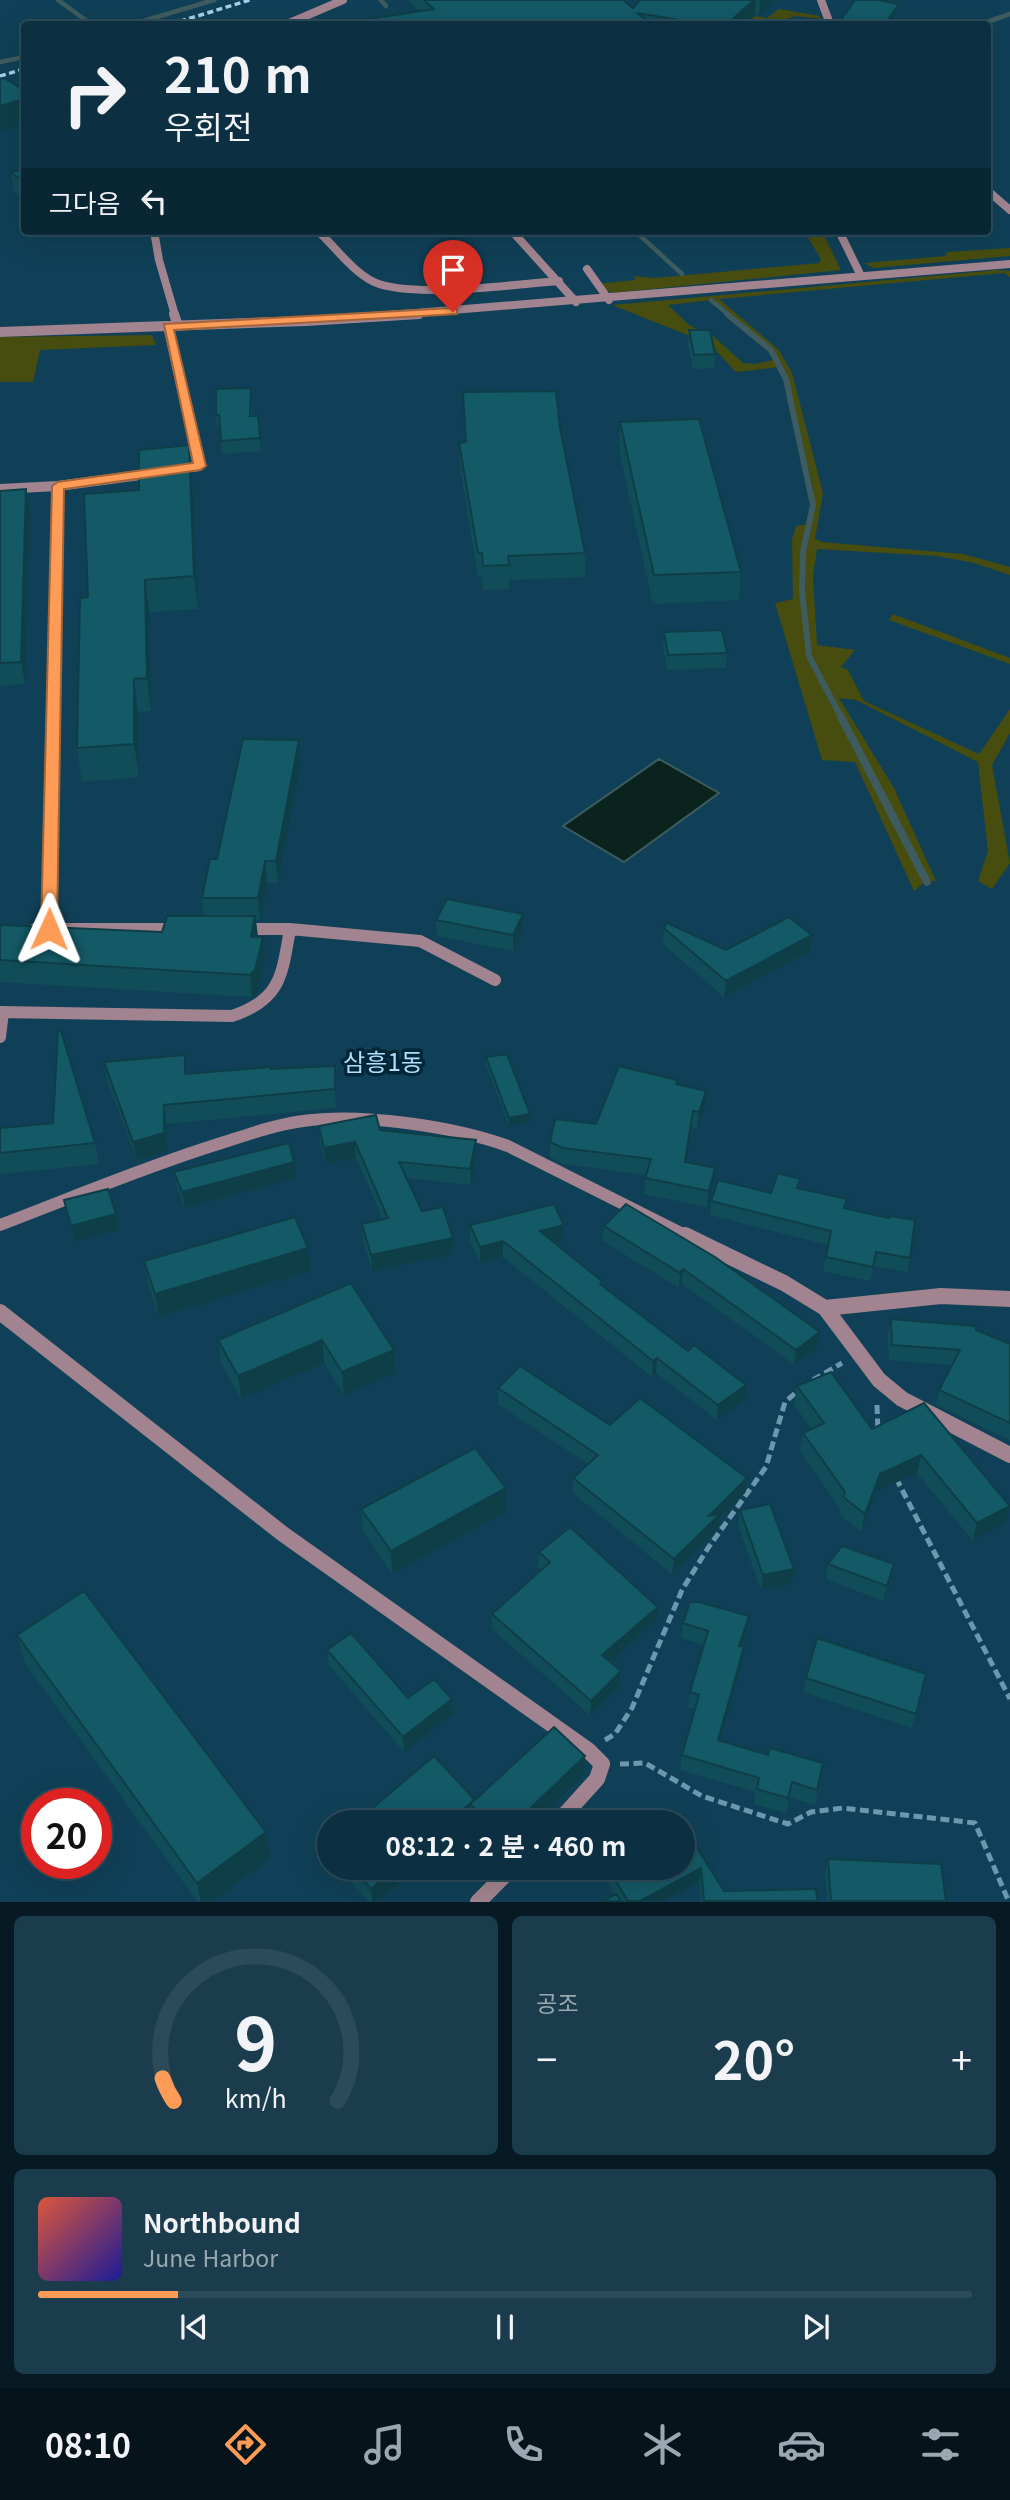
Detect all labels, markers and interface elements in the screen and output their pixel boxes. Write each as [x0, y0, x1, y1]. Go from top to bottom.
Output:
text: 210 m [164, 36, 312, 107]
icon: right [49, 49, 140, 140]
text: 우회전 [164, 102, 252, 148]
icon: left [135, 182, 173, 220]
text: 그다음 [49, 183, 121, 220]
pin [423, 240, 483, 312]
icon: arrive [434, 251, 472, 289]
position arrow [12, 892, 86, 966]
district label: 삼흥1동 [343, 1043, 423, 1078]
speed limit sign: 20 [21, 1788, 112, 1879]
text: 08:12 · 2 분 · 460 m [386, 1826, 626, 1863]
text: 공조 [536, 1985, 578, 2019]
text: 9 [235, 1988, 277, 2093]
text: 20° [713, 2020, 795, 2095]
text: − [536, 2030, 557, 2085]
text: + [951, 2030, 972, 2085]
text: km/h [225, 2079, 287, 2115]
text: Northbound [143, 2203, 301, 2240]
text: June Harbor [143, 2240, 278, 2274]
icon: previous [175, 2308, 213, 2346]
icon: pause [486, 2308, 524, 2346]
icon: next [797, 2308, 835, 2346]
icon: directions [221, 2420, 270, 2469]
icon: music [360, 2420, 409, 2469]
icon: phone [499, 2420, 548, 2469]
icon: climate [638, 2420, 687, 2469]
icon: car [777, 2420, 826, 2469]
icon: filters [916, 2420, 965, 2469]
text: 08:10 [45, 2421, 131, 2467]

